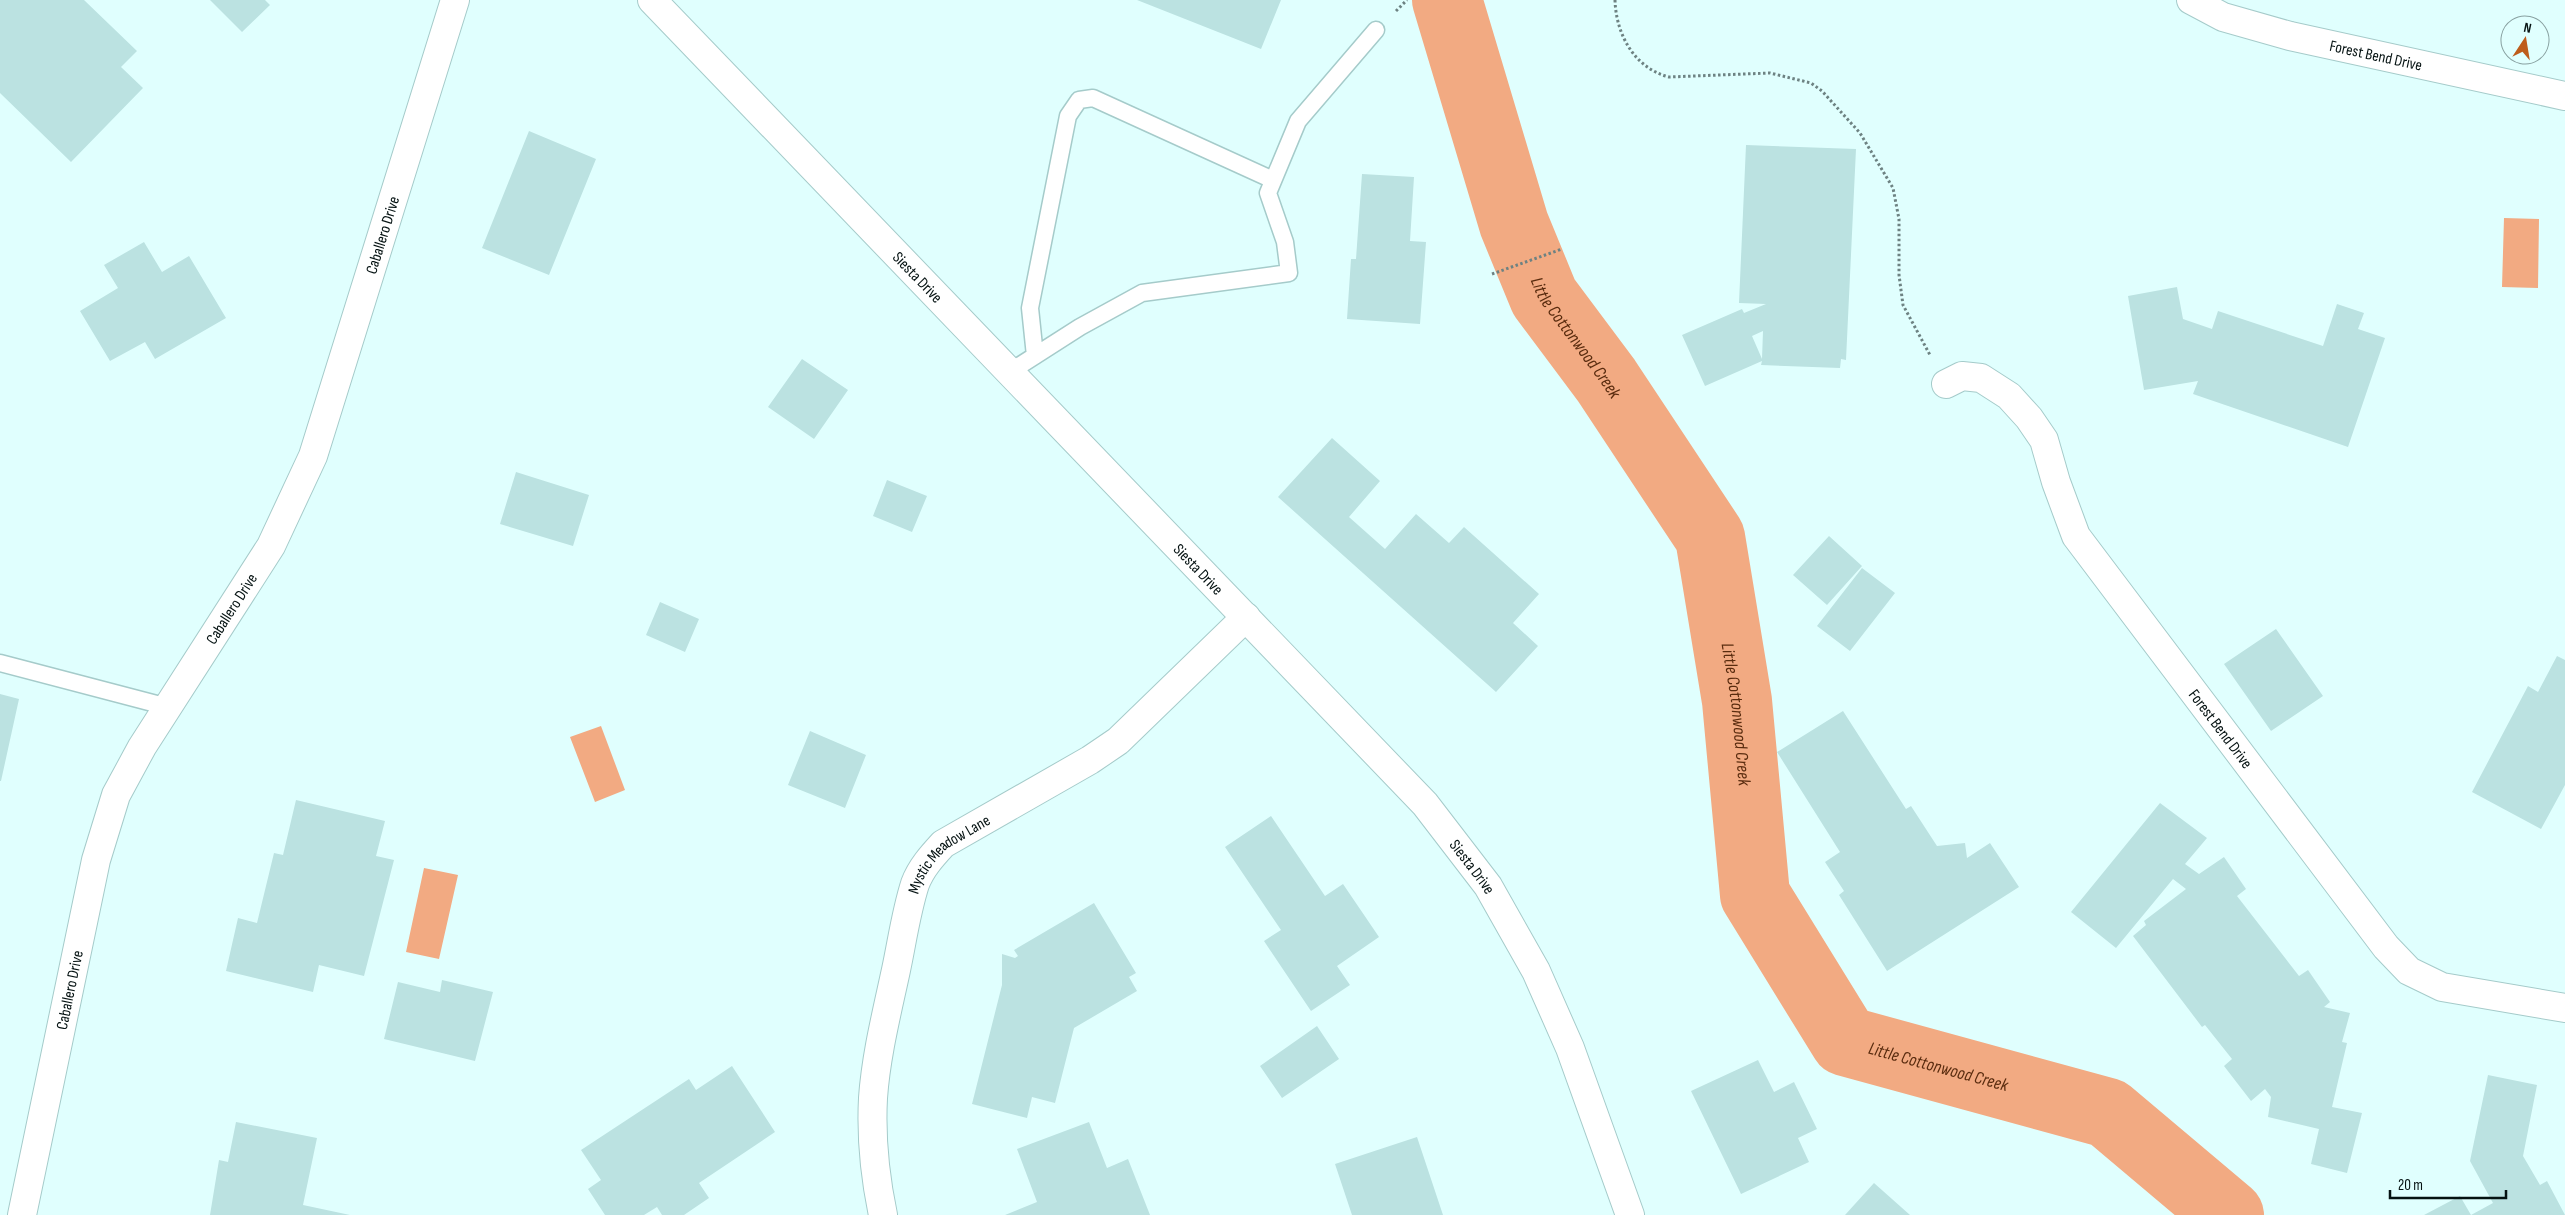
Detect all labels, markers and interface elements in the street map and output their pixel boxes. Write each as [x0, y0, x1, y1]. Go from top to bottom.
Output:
north arrow [2500, 15, 2550, 65]
text: N [2522, 19, 2533, 37]
street label: Forest Bend Drive [2328, 37, 2424, 76]
street label: Caballero Drive [362, 194, 404, 276]
street label: Siesta Drive [888, 248, 946, 307]
water label: Little Cottonwood Creek [1526, 274, 1626, 403]
street label: Siesta Drive [1169, 540, 1227, 599]
street label: Caballero Drive [203, 570, 262, 648]
water label: Little Cottonwood Creek [1717, 641, 1755, 788]
street label: Forest Bend Drive [2184, 686, 2256, 773]
street label: Mystic Meadow Lane [905, 811, 994, 896]
street label: Siesta Drive [1445, 836, 1498, 898]
street label: Caballero Drive [53, 949, 88, 1031]
water label: Little Cottonwood Creek [1866, 1038, 2012, 1096]
scale bar [2390, 1168, 2506, 1200]
text: 20 m [2398, 1176, 2423, 1195]

